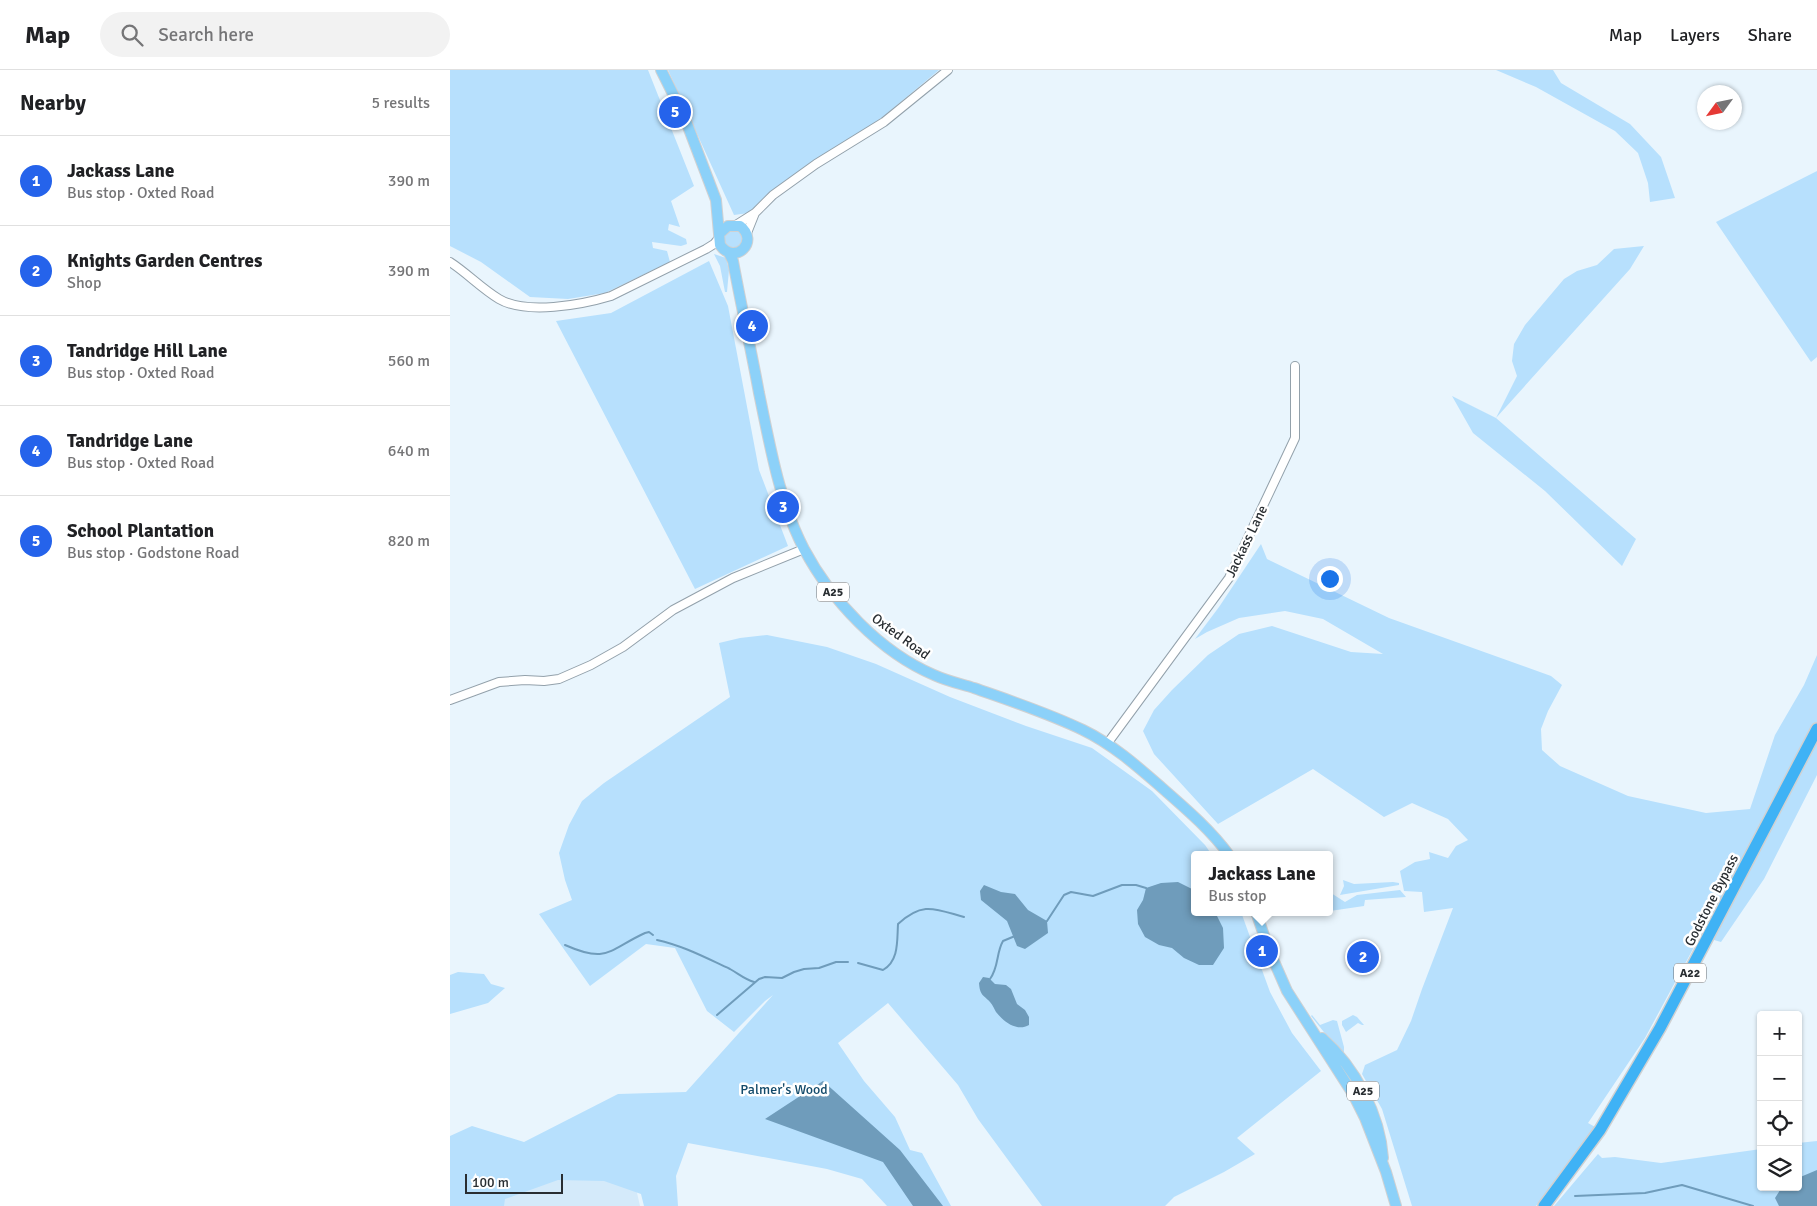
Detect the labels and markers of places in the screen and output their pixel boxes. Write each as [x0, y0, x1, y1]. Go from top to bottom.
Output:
pin: 5 [659, 93, 691, 131]
pin: 4 [736, 307, 768, 345]
pin: 3 [767, 488, 799, 526]
pin: 1 [1246, 932, 1278, 970]
pin: 2 [1347, 938, 1379, 976]

